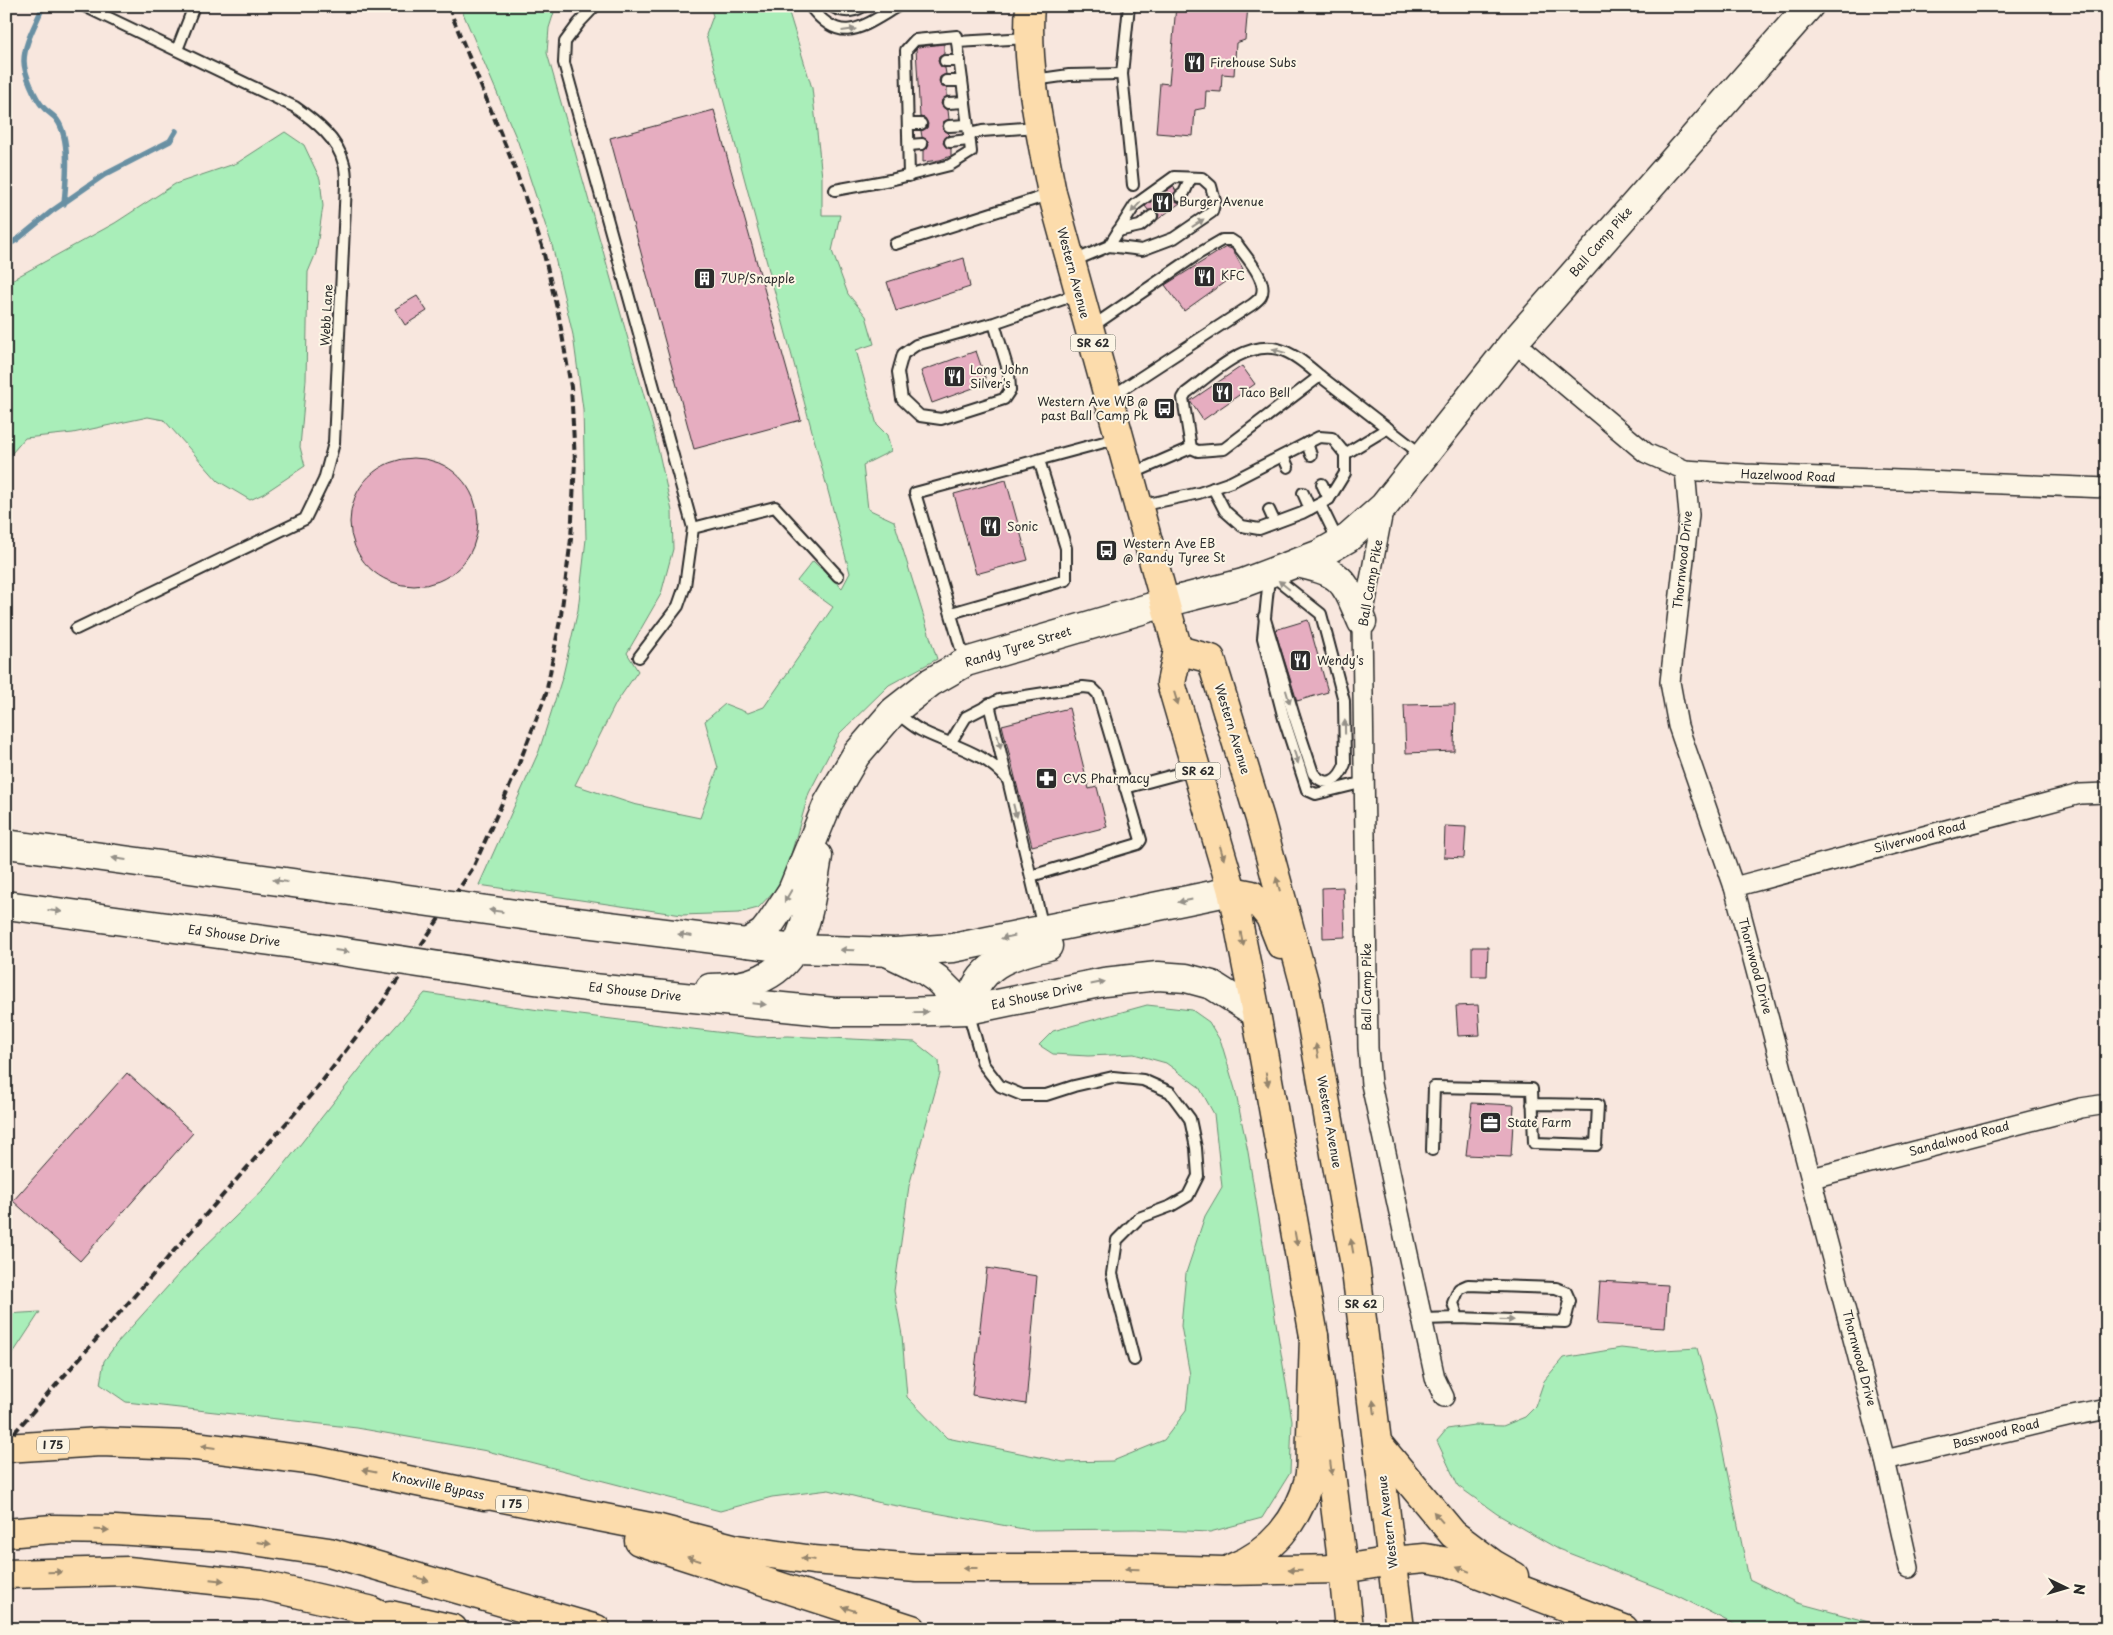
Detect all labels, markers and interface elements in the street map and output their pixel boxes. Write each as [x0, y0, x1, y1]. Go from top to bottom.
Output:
one-way arrow [841, 26, 857, 34]
restaurant icon: Firehouse Subs [1182, 51, 1206, 75]
place label: Firehouse Subs [1210, 53, 1297, 71]
restaurant icon: Burger Avenue [1151, 190, 1175, 214]
place label: Burger Avenue [1179, 192, 1264, 210]
one-way arrow [1130, 200, 1142, 212]
street label: Ball Camp Pike [1565, 202, 1636, 280]
one-way arrow [1191, 218, 1205, 228]
street label: Western Avenue [1053, 225, 1095, 321]
restaurant icon: KFC [1193, 264, 1217, 288]
place label: KFC [1221, 266, 1245, 284]
building icon: 7UP/Snapple [693, 267, 717, 291]
place label: 7UP/Snapple [721, 269, 795, 287]
street label: Webb Lane [315, 283, 337, 346]
road number: SR 62 [1070, 334, 1116, 352]
one-way arrow [1272, 347, 1287, 354]
place label: Long John Silver's [970, 360, 1029, 392]
restaurant icon: Long John Silver's [942, 365, 966, 389]
restaurant icon: Taco Bell [1211, 381, 1235, 405]
place label: Taco Bell [1239, 383, 1290, 401]
place label: Western Ave WB @ past Ball Camp Pk [1037, 392, 1148, 424]
bus stop icon: Western Ave WB @ past Ball Camp Pk [1152, 397, 1176, 421]
street label: Hazelwood Road [1740, 464, 1836, 486]
street label: Thornwood Drive [1668, 510, 1696, 610]
restaurant icon: Sonic [979, 515, 1003, 539]
place label: Sonic [1007, 517, 1038, 535]
place label: Western Ave EB @ Randy Tyree St [1123, 534, 1226, 566]
street label: Ball Camp Pike [1354, 538, 1387, 628]
bus stop icon: Western Ave EB @ Randy Tyree St [1095, 539, 1119, 563]
one-way arrow [1278, 580, 1291, 591]
street label: Randy Tyree Street [962, 621, 1073, 671]
restaurant icon: Wendy's [1289, 649, 1313, 673]
place label: Wendy's [1317, 651, 1364, 669]
street label: Western Avenue [1211, 681, 1255, 777]
one-way arrow [1284, 689, 1292, 704]
one-way arrow [1172, 690, 1180, 705]
one-way arrow [1340, 719, 1348, 735]
one-way arrow [995, 735, 1003, 750]
one-way arrow [1292, 750, 1300, 765]
road number: SR 62 [1176, 762, 1220, 779]
pharmacy icon: CVS Pharmacy [1035, 767, 1059, 791]
place label: CVS Pharmacy [1063, 769, 1150, 787]
one-way arrow [1011, 804, 1019, 819]
street label: Silverwood Road [1872, 815, 1968, 857]
one-way arrow [1219, 846, 1227, 861]
one-way arrow [111, 855, 127, 863]
one-way arrow [272, 877, 288, 885]
one-way arrow [1273, 877, 1281, 892]
one-way arrow [784, 890, 793, 903]
one-way arrow [1176, 897, 1192, 905]
one-way arrow [47, 907, 63, 915]
one-way arrow [487, 907, 503, 915]
street label: Thornwood Drive [1734, 916, 1777, 1016]
street label: Ed Shouse Drive [187, 920, 281, 950]
one-way arrow [677, 931, 693, 939]
one-way arrow [1238, 931, 1246, 947]
one-way arrow [1000, 933, 1016, 941]
street label: Ball Camp Pike [1357, 943, 1375, 1031]
one-way arrow [839, 946, 855, 954]
one-way arrow [334, 947, 350, 955]
street label: Ed Shouse Drive [588, 977, 682, 1005]
street label: Ed Shouse Drive [989, 977, 1084, 1013]
one-way arrow [1091, 979, 1107, 987]
one-way arrow [751, 1000, 767, 1008]
one-way arrow [913, 1007, 929, 1015]
one-way arrow [1312, 1043, 1320, 1059]
one-way arrow [1264, 1071, 1272, 1087]
street label: Western Avenue [1313, 1074, 1347, 1170]
office icon: State Farm [1479, 1111, 1503, 1135]
place label: State Farm [1507, 1113, 1571, 1131]
street label: Sandalwood Road [1907, 1116, 2011, 1160]
one-way arrow [1292, 1231, 1300, 1247]
one-way arrow [1347, 1237, 1355, 1253]
road number: SR 62 [1338, 1296, 1384, 1312]
street label: Thornwood Drive [1838, 1308, 1881, 1408]
one-way arrow [1499, 1316, 1515, 1324]
one-way arrow [1370, 1398, 1378, 1414]
street label: Basswood Road [1950, 1414, 2041, 1453]
road number: I 75 [37, 1436, 69, 1454]
one-way arrow [200, 1443, 216, 1451]
one-way arrow [1327, 1461, 1335, 1477]
street label: Knoxville Bypass [390, 1466, 486, 1504]
one-way arrow [360, 1467, 376, 1475]
street label: Western Avenue [1372, 1474, 1402, 1570]
road number: I 75 [496, 1496, 528, 1512]
one-way arrow [1432, 1511, 1444, 1523]
one-way arrow [94, 1526, 110, 1534]
one-way arrow [256, 1539, 272, 1547]
one-way arrow [687, 1555, 702, 1562]
one-way arrow [799, 1555, 815, 1563]
north arrow [2040, 1562, 2090, 1612]
one-way arrow [961, 1564, 977, 1572]
one-way arrow [1124, 1565, 1140, 1573]
one-way arrow [1456, 1565, 1470, 1573]
one-way arrow [1286, 1566, 1302, 1574]
one-way arrow [47, 1568, 63, 1576]
one-way arrow [415, 1575, 430, 1583]
one-way arrow [209, 1576, 225, 1584]
text: N [2069, 1583, 2090, 1596]
one-way arrow [841, 1604, 856, 1612]

